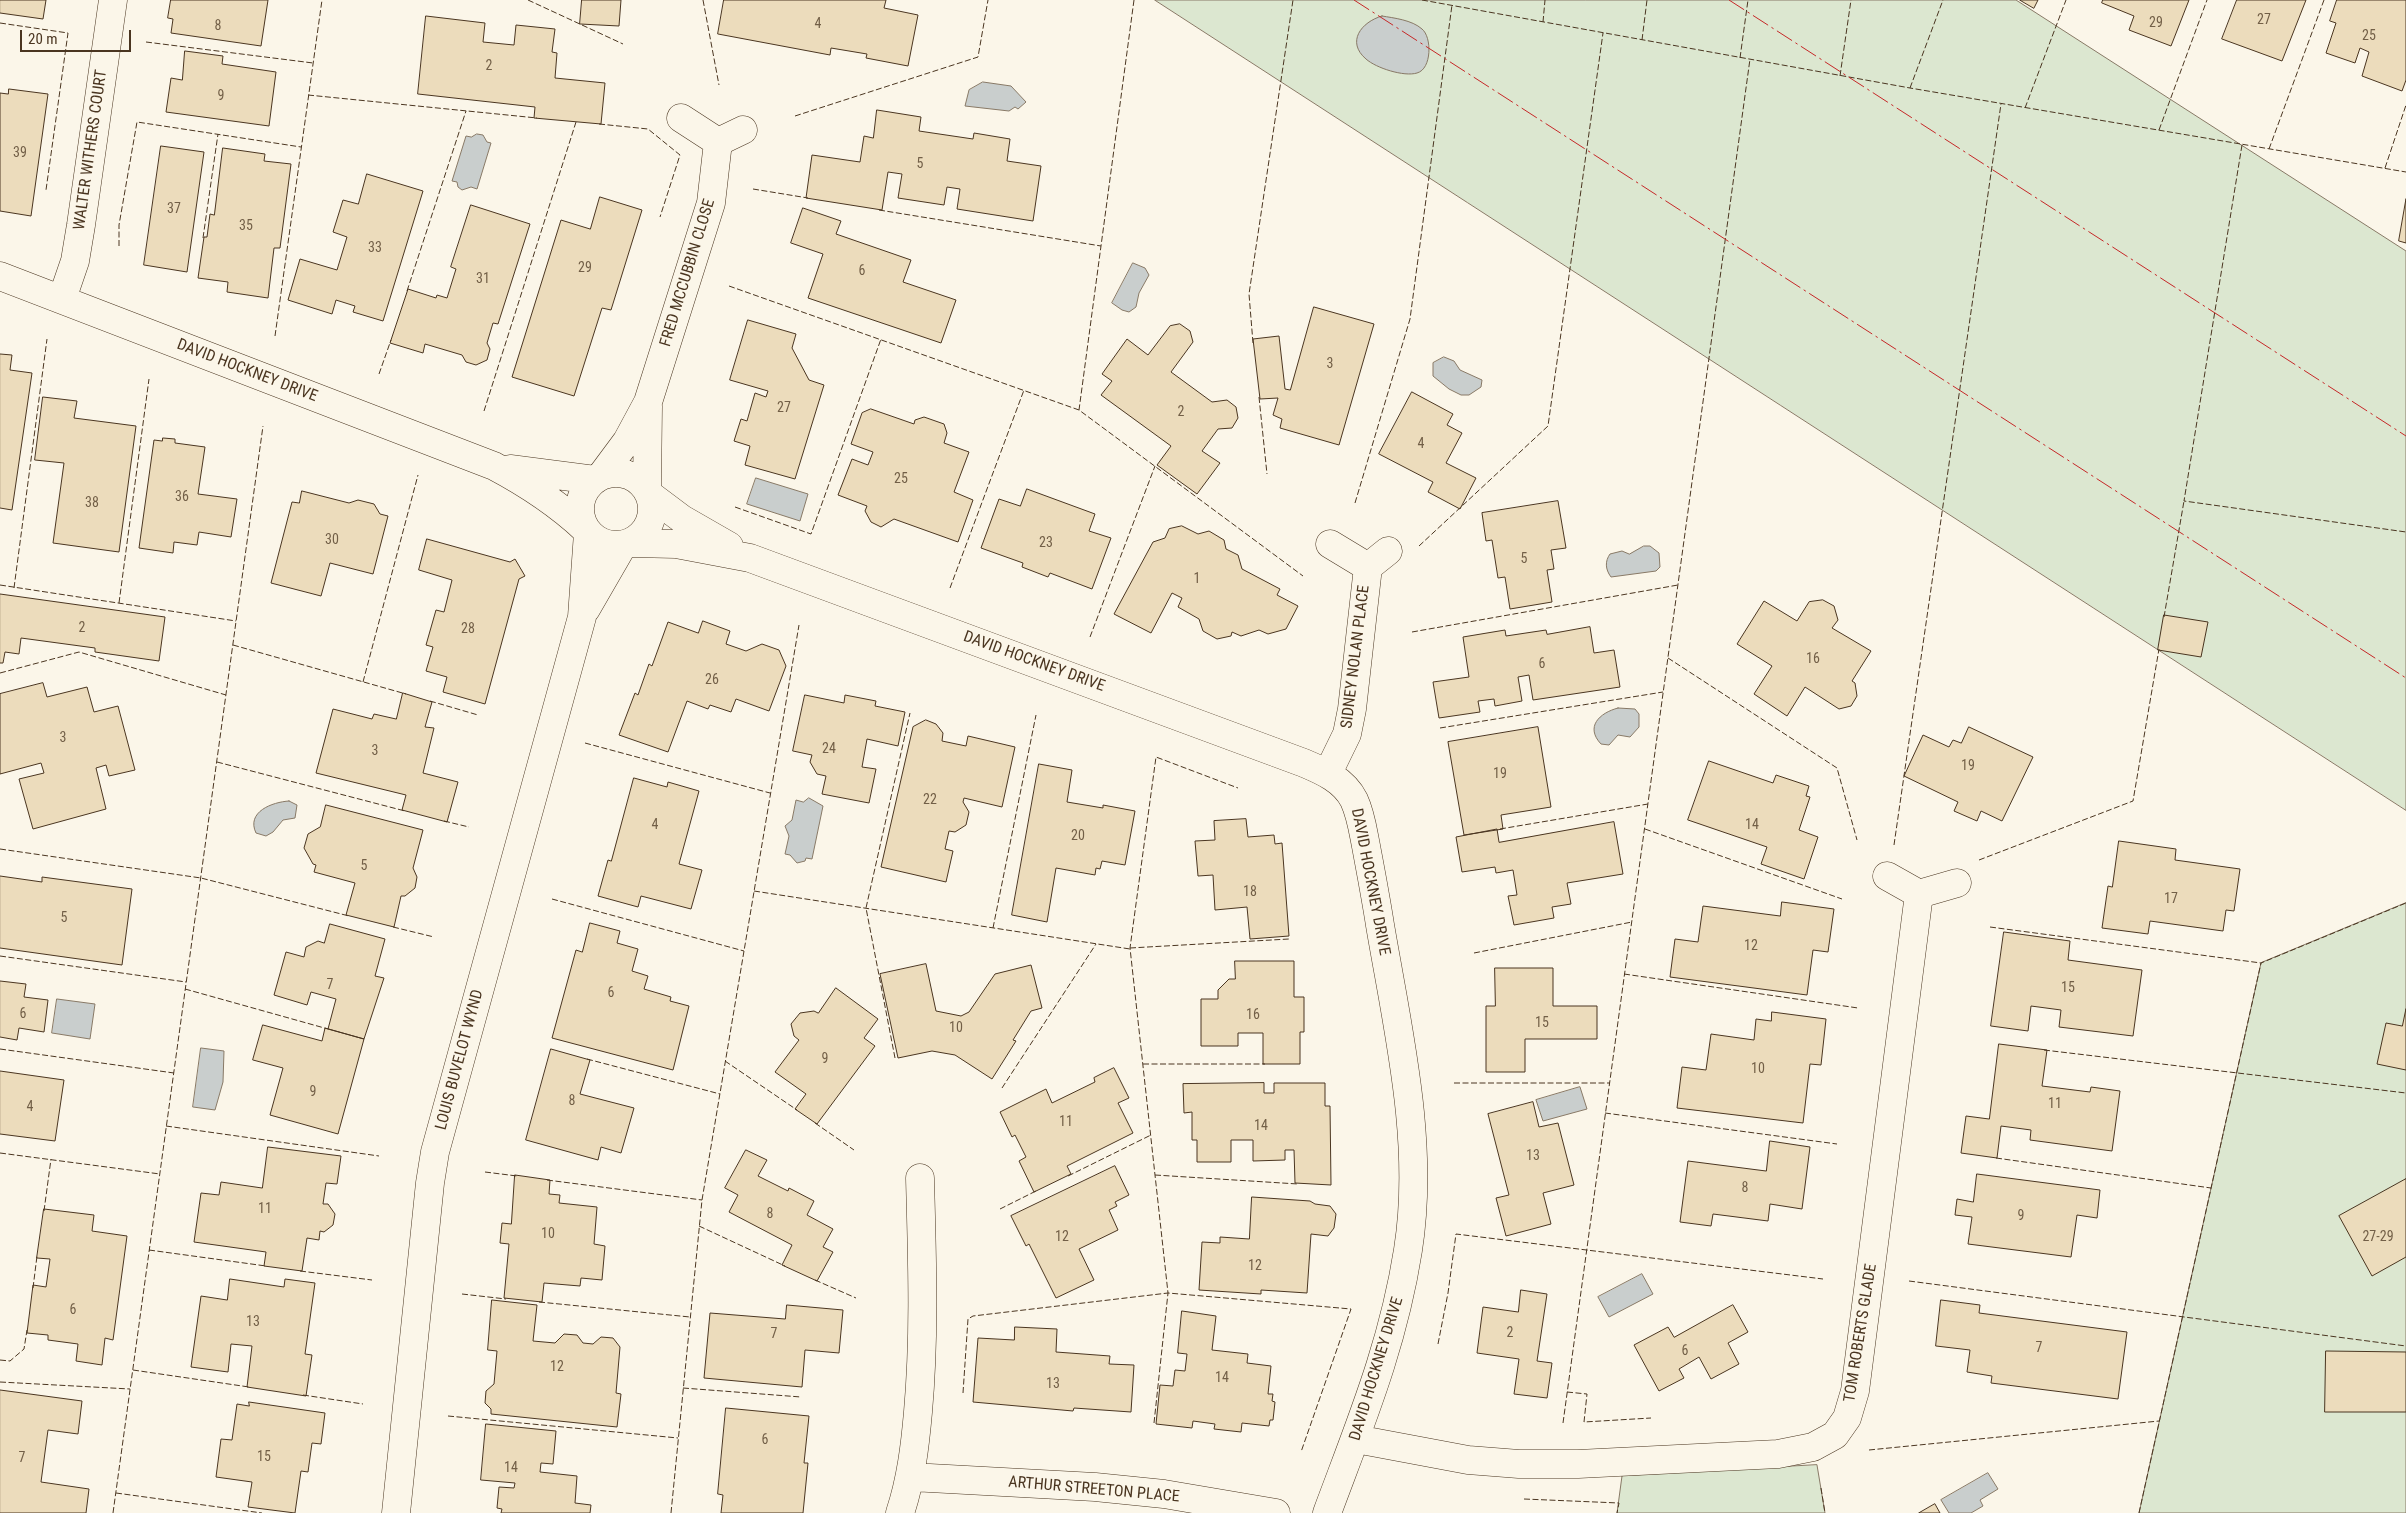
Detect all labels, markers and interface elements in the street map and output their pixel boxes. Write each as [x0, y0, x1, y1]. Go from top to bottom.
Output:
house number: 27 [2257, 12, 2271, 28]
house number: 29 [2149, 15, 2163, 31]
house number: 4 [815, 16, 821, 32]
house number: 8 [215, 18, 221, 34]
scale bar [22, 20, 134, 52]
house number: 25 [2362, 28, 2376, 44]
text: 20 m [28, 30, 58, 48]
house number: 2 [486, 58, 492, 74]
street label: WALTER WITHERS COURT [70, 69, 112, 231]
house number: 9 [218, 88, 224, 104]
house number: 39 [13, 145, 27, 161]
house number: 5 [917, 156, 923, 172]
street label: FRED MCCUBBIN CLOSE [656, 197, 720, 349]
house number: 37 [167, 201, 181, 217]
house number: 35 [239, 218, 253, 234]
house number: 33 [368, 240, 382, 256]
house number: 29 [578, 260, 592, 276]
house number: 6 [859, 263, 865, 279]
house number: 31 [476, 271, 490, 287]
street label: DAVID HOCKNEY DRIVE [174, 335, 320, 407]
house number: 3 [1327, 356, 1333, 372]
house number: 27 [777, 400, 791, 416]
house number: 2 [1178, 404, 1184, 420]
house number: 4 [1418, 436, 1424, 452]
house number: 25 [894, 471, 908, 487]
house number: 36 [175, 489, 189, 505]
house number: 38 [85, 495, 99, 511]
house number: 30 [325, 532, 339, 548]
house number: 23 [1039, 535, 1053, 551]
house number: 5 [1521, 551, 1527, 567]
house number: 1 [1194, 571, 1200, 587]
street label: SIDNEY NOLAN PLACE [1338, 584, 1374, 730]
house number: 2 [79, 620, 85, 636]
house number: 28 [461, 621, 475, 637]
street label: DAVID HOCKNEY DRIVE [961, 627, 1107, 697]
house number: 16 [1806, 651, 1820, 667]
house number: 6 [1539, 656, 1545, 672]
house number: 26 [705, 672, 719, 688]
house number: 3 [60, 730, 66, 746]
house number: 24 [822, 741, 836, 757]
house number: 3 [372, 743, 378, 759]
house number: 19 [1961, 758, 1975, 774]
house number: 19 [1493, 766, 1507, 782]
house number: 22 [923, 792, 937, 808]
street label: DAVID HOCKNEY DRIVE [1346, 807, 1394, 957]
house number: 4 [652, 817, 658, 833]
house number: 14 [1745, 817, 1759, 833]
house number: 20 [1071, 828, 1085, 844]
house number: 5 [361, 858, 367, 874]
house number: 18 [1243, 884, 1257, 900]
house number: 17 [2164, 891, 2178, 907]
house number: 5 [61, 910, 67, 926]
house number: 12 [1744, 938, 1758, 954]
house number: 7 [327, 977, 333, 993]
house number: 15 [2061, 980, 2075, 996]
house number: 6 [608, 985, 614, 1001]
street label: LOUIS BUVELOT WYND [432, 988, 488, 1132]
house number: 6 [20, 1006, 26, 1022]
house number: 16 [1246, 1007, 1260, 1023]
house number: 15 [1535, 1015, 1549, 1031]
house number: 10 [949, 1020, 963, 1036]
house number: 9 [822, 1051, 828, 1067]
house number: 10 [1751, 1061, 1765, 1077]
house number: 9 [310, 1084, 316, 1100]
house number: 8 [569, 1093, 575, 1109]
house number: 11 [2048, 1096, 2062, 1112]
house number: 4 [27, 1099, 33, 1115]
house number: 11 [1059, 1114, 1073, 1130]
house number: 14 [1254, 1118, 1268, 1134]
house number: 13 [1526, 1148, 1540, 1164]
house number: 8 [1742, 1180, 1748, 1196]
house number: 11 [258, 1201, 272, 1217]
house number: 8 [767, 1206, 773, 1222]
house number: 9 [2018, 1208, 2024, 1224]
house number: 10 [541, 1226, 555, 1242]
house number: 12 [1055, 1229, 1069, 1245]
house number: 27-29 [2362, 1229, 2394, 1245]
house number: 12 [1248, 1258, 1262, 1274]
street label: TOM ROBERTS GLADE [1841, 1262, 1881, 1404]
street label: DAVID HOCKNEY DRIVE [1346, 1295, 1408, 1443]
house number: 6 [70, 1302, 76, 1318]
house number: 13 [246, 1314, 260, 1330]
house number: 2 [1507, 1325, 1513, 1341]
house number: 7 [771, 1326, 777, 1342]
house number: 7 [2036, 1340, 2042, 1356]
house number: 6 [1682, 1343, 1688, 1359]
house number: 12 [550, 1359, 564, 1375]
house number: 14 [1215, 1370, 1229, 1386]
house number: 13 [1046, 1376, 1060, 1392]
house number: 6 [762, 1432, 768, 1448]
house number: 15 [257, 1449, 271, 1465]
house number: 7 [19, 1450, 25, 1466]
house number: 14 [504, 1460, 518, 1476]
street label: ARTHUR STREETON PLACE [1008, 1473, 1180, 1507]

